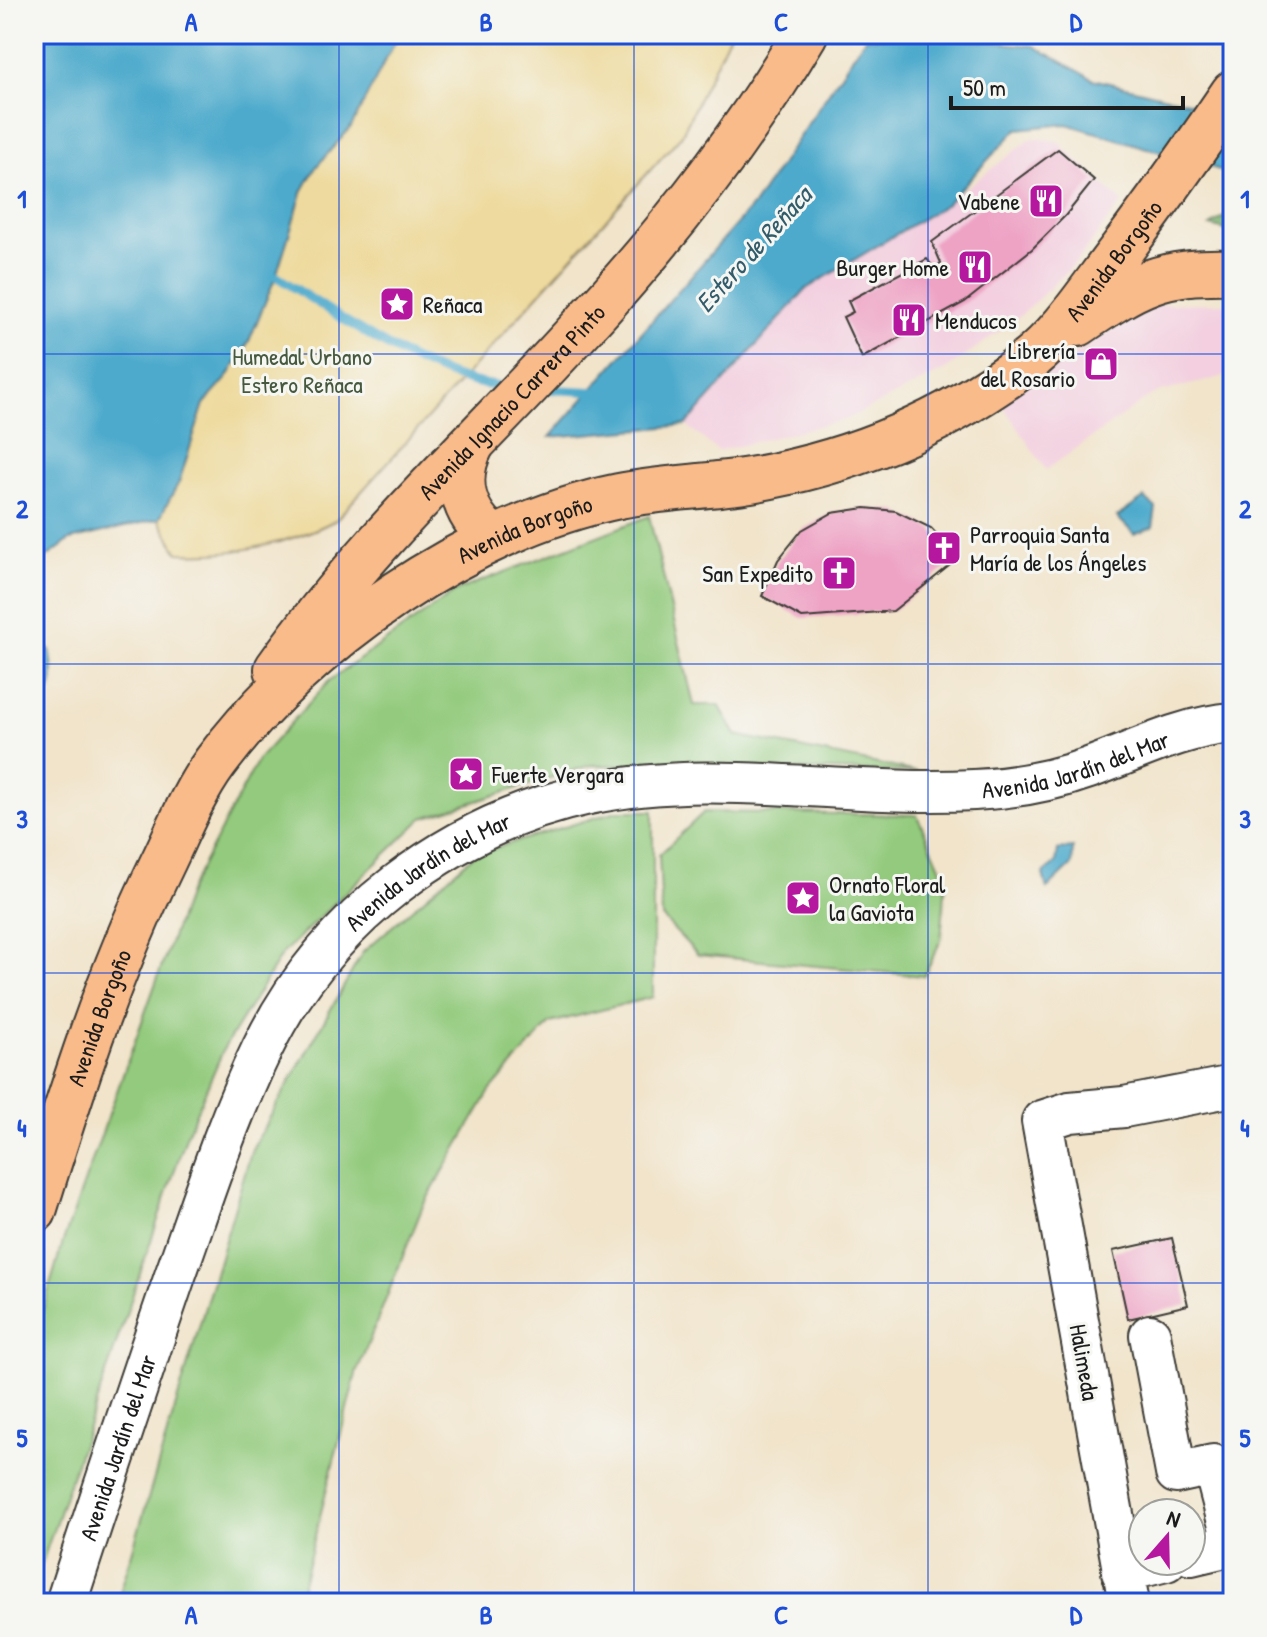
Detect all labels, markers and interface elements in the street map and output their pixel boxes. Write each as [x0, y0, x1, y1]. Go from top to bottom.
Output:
text: A [185, 4, 198, 39]
text: B [479, 4, 493, 39]
text: C [774, 4, 788, 39]
text: D [1070, 4, 1083, 39]
scale bar [951, 60, 1183, 110]
text: 50 m [963, 71, 1006, 103]
water label: Estero de Reñaca [687, 176, 821, 319]
text: 1 [17, 181, 27, 216]
text: 1 [1240, 181, 1250, 216]
restaurant icon: Vabene [1027, 182, 1065, 220]
place label: Vabene [957, 185, 1020, 217]
street label: Avenida Borgoño [1058, 193, 1169, 328]
restaurant icon: Burger Home [956, 248, 994, 286]
place label: Burger Home [836, 251, 949, 283]
place icon: Reñaca [378, 285, 416, 323]
place label: Reñaca [423, 288, 482, 320]
street label: Avenida Ignacio Carrera Pinto [411, 297, 612, 506]
restaurant icon: Menducos [890, 301, 928, 339]
place label: Menducos [935, 304, 1017, 336]
place label: Librería del Rosario [981, 334, 1075, 394]
park label: Humedal Urbano Estero Reñaca [232, 340, 372, 400]
shop icon: Librería del Rosario [1082, 345, 1120, 383]
street label: Avenida Borgoño [451, 487, 596, 571]
text: 2 [16, 491, 29, 526]
text: 2 [1239, 491, 1252, 526]
place label: Parroquia Santa María de los Ángeles [970, 518, 1146, 578]
church icon: Parroquia Santa María de los Ángeles [925, 529, 963, 567]
church icon: San Expedito [820, 554, 858, 592]
place label: San Expedito [702, 557, 813, 589]
street label: Avenida Jardín del Mar [981, 722, 1173, 805]
place icon: Fuerte Vergara [447, 755, 485, 793]
place label: Fuerte Vergara [491, 758, 624, 790]
text: 3 [16, 801, 28, 836]
text: 3 [1239, 801, 1251, 836]
street label: Avenida Jardín del Mar [338, 804, 515, 938]
place label: Ornato Floral la Gaviota [829, 868, 946, 928]
place icon: Ornato Floral la Gaviota [784, 879, 822, 917]
street label: Avenida Borgoño [59, 944, 138, 1090]
text: 4 [17, 1110, 27, 1145]
text: 4 [1240, 1110, 1250, 1145]
street label: Halimeda [1063, 1321, 1107, 1403]
street label: Avenida Jardín del Mar [71, 1350, 163, 1544]
text: 5 [17, 1420, 28, 1455]
text: 5 [1240, 1420, 1251, 1455]
north arrow [1127, 1497, 1207, 1577]
text: N [1163, 1502, 1185, 1534]
text: A [185, 1597, 198, 1632]
text: B [479, 1597, 493, 1632]
text: C [774, 1597, 788, 1632]
text: D [1070, 1597, 1083, 1632]

